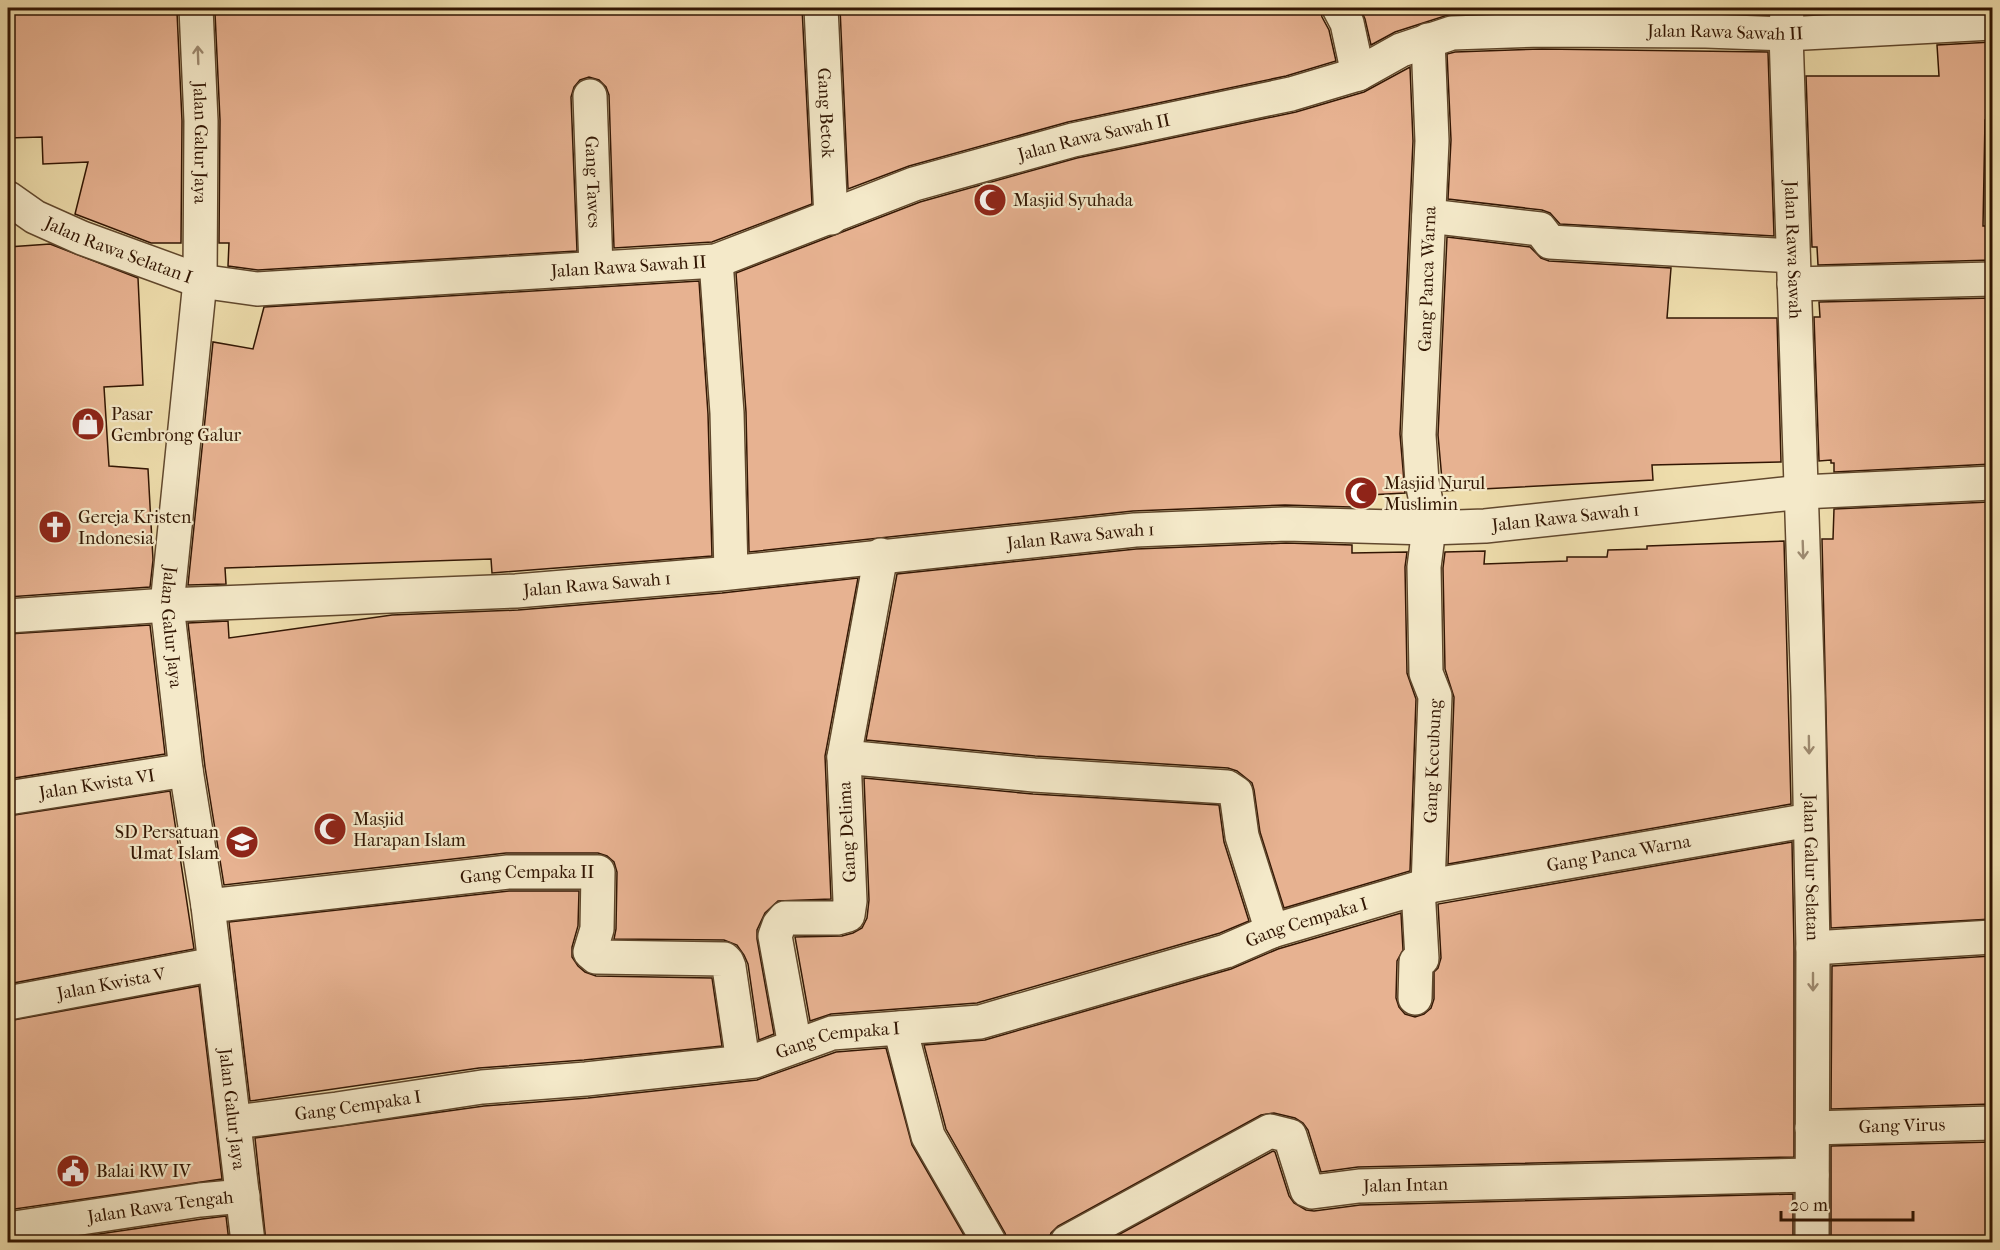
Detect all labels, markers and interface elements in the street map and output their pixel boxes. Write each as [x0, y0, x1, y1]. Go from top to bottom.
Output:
street label: Jalan Rawa Sawah II [1645, 21, 1804, 45]
one-way arrow [193, 45, 204, 65]
street label: Gang Betok [813, 67, 838, 159]
street label: Jalan Galur Jaya [188, 79, 211, 205]
street label: Jalan Rawa Sawah II [1014, 110, 1172, 166]
street label: Gang Tawes [580, 136, 605, 229]
street label: Jalan Rawa Sawah [1780, 179, 1805, 319]
mosque icon: Masjid Syuhada [972, 182, 1008, 218]
place label: Masjid Syuhada [1013, 190, 1134, 211]
street label: Gang Panca Warna [1414, 205, 1441, 352]
street label: Jalan Rawa Selatan I [39, 212, 195, 288]
street label: Jalan Rawa Sawah II [548, 252, 707, 282]
place label: Pasar Gembrong Galur [111, 404, 241, 446]
shop icon: Pasar Gembrong Galur [70, 406, 106, 442]
place label: Masjid Nurul Muslimin [1384, 473, 1485, 515]
mosque icon: Masjid Nurul Muslimin [1343, 475, 1379, 511]
street label: Jalan Rawa Sawah 1 [1489, 500, 1641, 536]
place label: Gereja Kristen Indonesia [78, 507, 192, 549]
church icon: Gereja Kristen Indonesia [37, 509, 73, 545]
street label: Jalan Rawa Sawah 1 [1004, 519, 1155, 555]
one-way arrow [1798, 540, 1809, 560]
street label: Jalan Galur Jaya [156, 563, 187, 690]
street label: Jalan Rawa Sawah 1 [520, 568, 672, 602]
street label: Gang Kecubung [1420, 698, 1446, 824]
one-way arrow [1803, 735, 1815, 755]
street label: Jalan Kwista VI [36, 765, 156, 804]
street label: Gang Delima [834, 780, 861, 883]
street label: Jalan Galur Selatan [1799, 792, 1823, 942]
place label: Masjid Harapan Islam [353, 809, 466, 851]
mosque icon: Masjid Harapan Islam [312, 811, 348, 847]
place label: SD Persatuan Umat Islam [115, 822, 220, 864]
school or university icon: SD Persatuan Umat Islam [224, 824, 260, 860]
street label: Gang Panca Warna [1545, 831, 1693, 877]
street label: Gang Cempaka II [459, 862, 594, 888]
street label: Gang Cempaka I [1242, 893, 1371, 952]
street label: Jalan Kwista V [53, 963, 169, 1005]
one-way arrow [1807, 972, 1819, 992]
street label: Gang Cempaka I [773, 1018, 901, 1064]
street label: Jalan Galur Jaya [214, 1045, 249, 1172]
street label: Gang Cempaka I [293, 1086, 423, 1125]
street label: Gang Virus [1858, 1114, 1946, 1138]
public building icon: Balai RW IV [55, 1153, 91, 1189]
place label: Balai RW IV [96, 1161, 192, 1182]
street label: Jalan Intan [1361, 1174, 1449, 1197]
scale bar [1781, 1184, 1913, 1222]
street label: Jalan Rawa Tengah [84, 1187, 234, 1228]
text: 20 m [1790, 1195, 1828, 1216]

